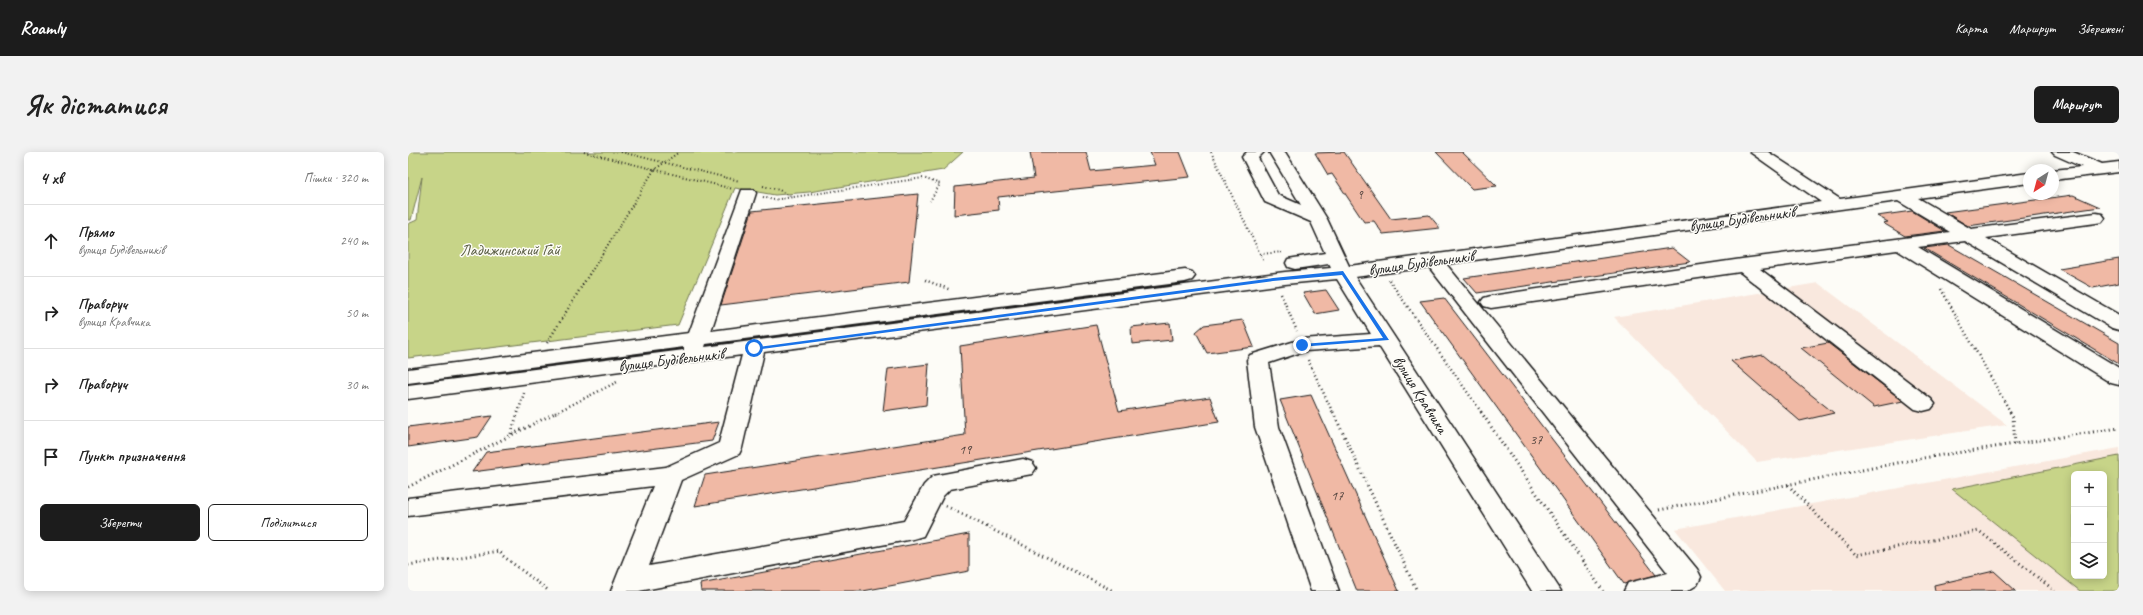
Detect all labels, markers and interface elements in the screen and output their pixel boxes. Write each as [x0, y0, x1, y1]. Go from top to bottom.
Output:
text: Roamly [20, 16, 66, 40]
text: Карта [1955, 20, 1987, 37]
text: Маршрут [2009, 20, 2055, 37]
text: Збережені [2077, 20, 2123, 37]
button: Маршрут [2034, 86, 2119, 123]
text: Як дістатися [24, 87, 167, 122]
north arrow [2023, 164, 2059, 200]
text: 4 хв [40, 168, 63, 189]
text: Пішки · 320 m [304, 170, 368, 186]
house number: 9 [1357, 187, 1364, 203]
street label: вулиця Будівельників [1688, 201, 1800, 236]
text: Прямо [78, 223, 114, 242]
icon: ahead [40, 230, 62, 252]
text: 240 m [340, 233, 368, 249]
park label: Ладижинський Гай [460, 240, 561, 260]
text: вулиця Будівельників [78, 242, 164, 258]
street label: вулиця Будівельників [1367, 245, 1479, 280]
text: Праворуч [78, 295, 127, 314]
icon: right [40, 302, 62, 324]
text: 50 m [346, 305, 368, 321]
text: вулиця Кравчика [78, 314, 150, 330]
route end [1293, 336, 1311, 354]
route start [745, 339, 763, 357]
street label: вулиця Будівельників [617, 343, 729, 376]
street label: вулиця Кравчика [1388, 352, 1453, 438]
icon: right [40, 374, 62, 396]
text: Праворуч [78, 375, 127, 394]
text: 30 m [346, 377, 368, 393]
house number: 37 [1530, 431, 1543, 448]
house number: 19 [959, 441, 973, 458]
icon: arrive [40, 446, 62, 468]
text: Пункт призначення [78, 447, 185, 466]
map controls [2071, 471, 2107, 579]
button: + [2071, 471, 2107, 507]
house number: 17 [1331, 487, 1344, 504]
button: Зберегти [40, 504, 200, 541]
button: Поділитися [208, 504, 368, 541]
button: − [2071, 507, 2107, 543]
button: layers [2071, 543, 2107, 579]

